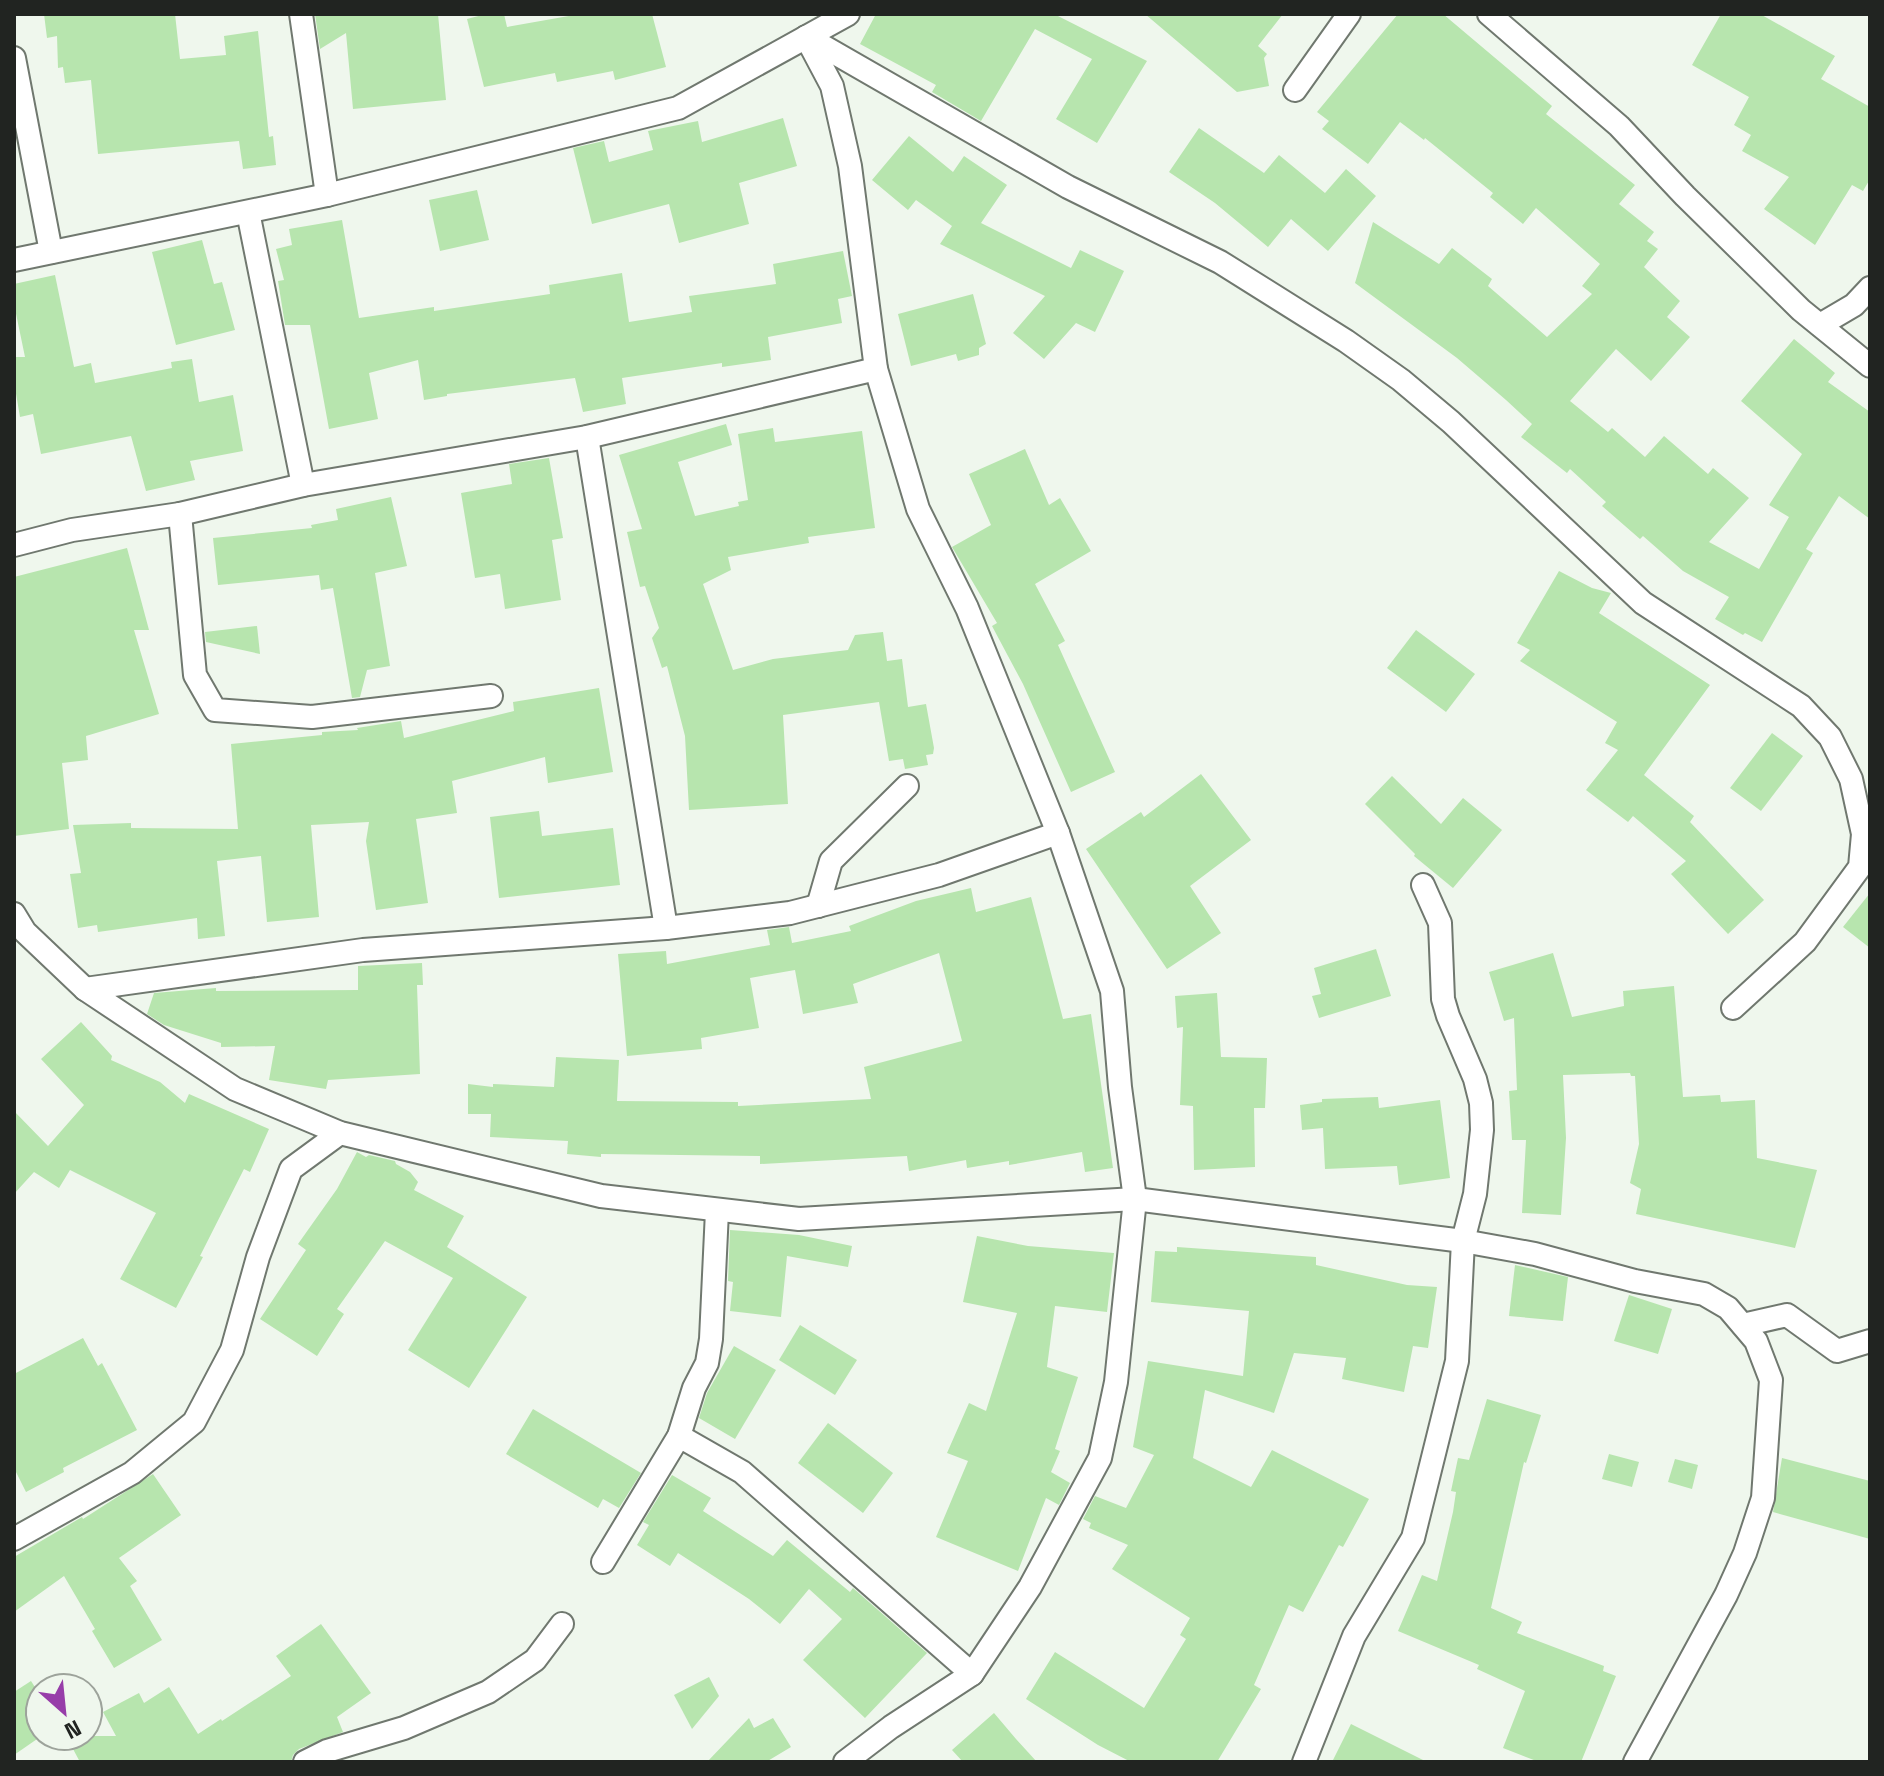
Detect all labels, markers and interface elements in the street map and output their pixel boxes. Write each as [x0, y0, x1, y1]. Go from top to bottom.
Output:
north arrow [24, 1672, 104, 1752]
text: N [60, 1714, 86, 1746]

